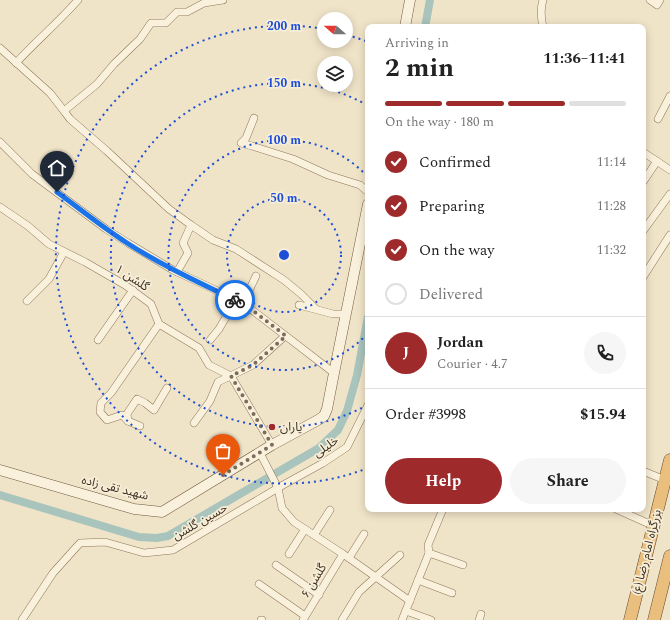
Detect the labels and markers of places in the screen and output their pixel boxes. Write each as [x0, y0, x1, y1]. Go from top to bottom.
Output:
pin [40, 151, 74, 192]
centre of rings [277, 248, 291, 262]
place label: یاران [280, 418, 302, 437]
marker: یاران [267, 422, 277, 432]
pin [206, 434, 240, 475]

